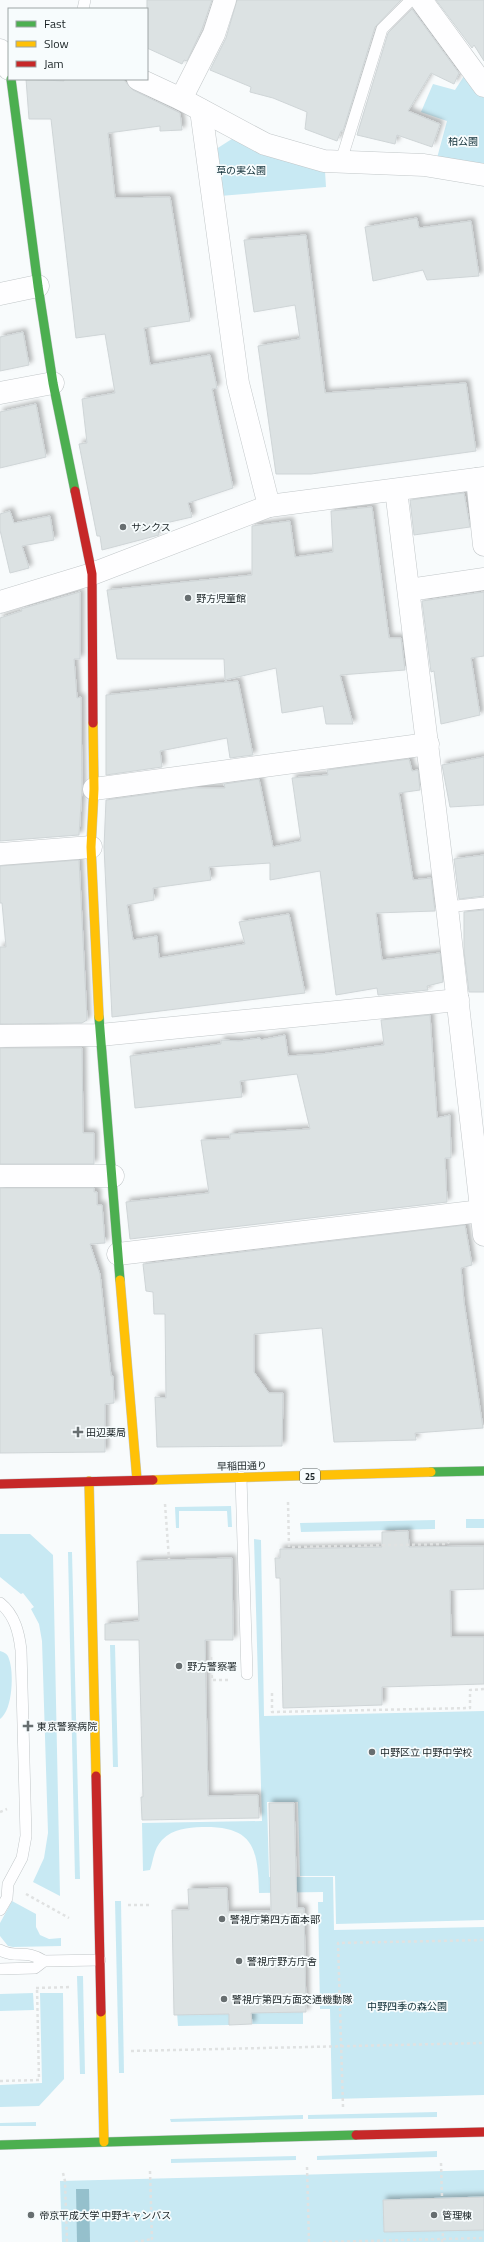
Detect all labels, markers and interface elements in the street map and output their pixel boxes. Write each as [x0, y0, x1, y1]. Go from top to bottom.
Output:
legend [8, 8, 148, 80]
text: Fast [44, 14, 67, 33]
text: Slow [44, 34, 69, 53]
text: Jam [44, 54, 64, 73]
park label: 柏公園 [448, 134, 478, 149]
park label: 草の実公園 [216, 163, 266, 178]
place label: サンクス [131, 520, 171, 535]
marker: サンクス [118, 522, 128, 532]
place label: 野方児童館 [196, 591, 246, 606]
marker: 野方児童館 [183, 593, 193, 603]
place label: 田辺薬局 [86, 1425, 126, 1440]
marker: 田辺薬局 [73, 1427, 83, 1437]
street label: 早稲田通り [217, 1458, 267, 1474]
road number: 25 [300, 1469, 320, 1483]
place label: 野方警察署 [187, 1659, 237, 1674]
marker: 野方警察署 [174, 1661, 184, 1671]
place label: 東京警察病院 [37, 1719, 97, 1734]
marker: 東京警察病院 [22, 1720, 34, 1732]
place label: 中野区立 中野中学校 [380, 1745, 472, 1760]
marker: 中野区立 中野中学校 [367, 1747, 377, 1757]
place label: 警視庁第四方面本部 [230, 1912, 320, 1927]
marker: 警視庁第四方面本部 [217, 1914, 227, 1924]
place label: 警視庁野方庁舎 [247, 1954, 317, 1969]
marker: 警視庁野方庁舎 [234, 1956, 244, 1966]
place label: 警視庁第四方面交通機動隊 [232, 1992, 353, 2007]
marker: 警視庁第四方面交通機動隊 [219, 1994, 229, 2004]
park label: 中野四季の森公園 [367, 1999, 447, 2014]
place label: 帝京平成大学 中野キャンパス [39, 2208, 171, 2223]
place label: 管理棟 [442, 2208, 472, 2223]
marker: 帝京平成大学 中野キャンパス [26, 2210, 36, 2220]
marker: 管理棟 [429, 2210, 439, 2220]

